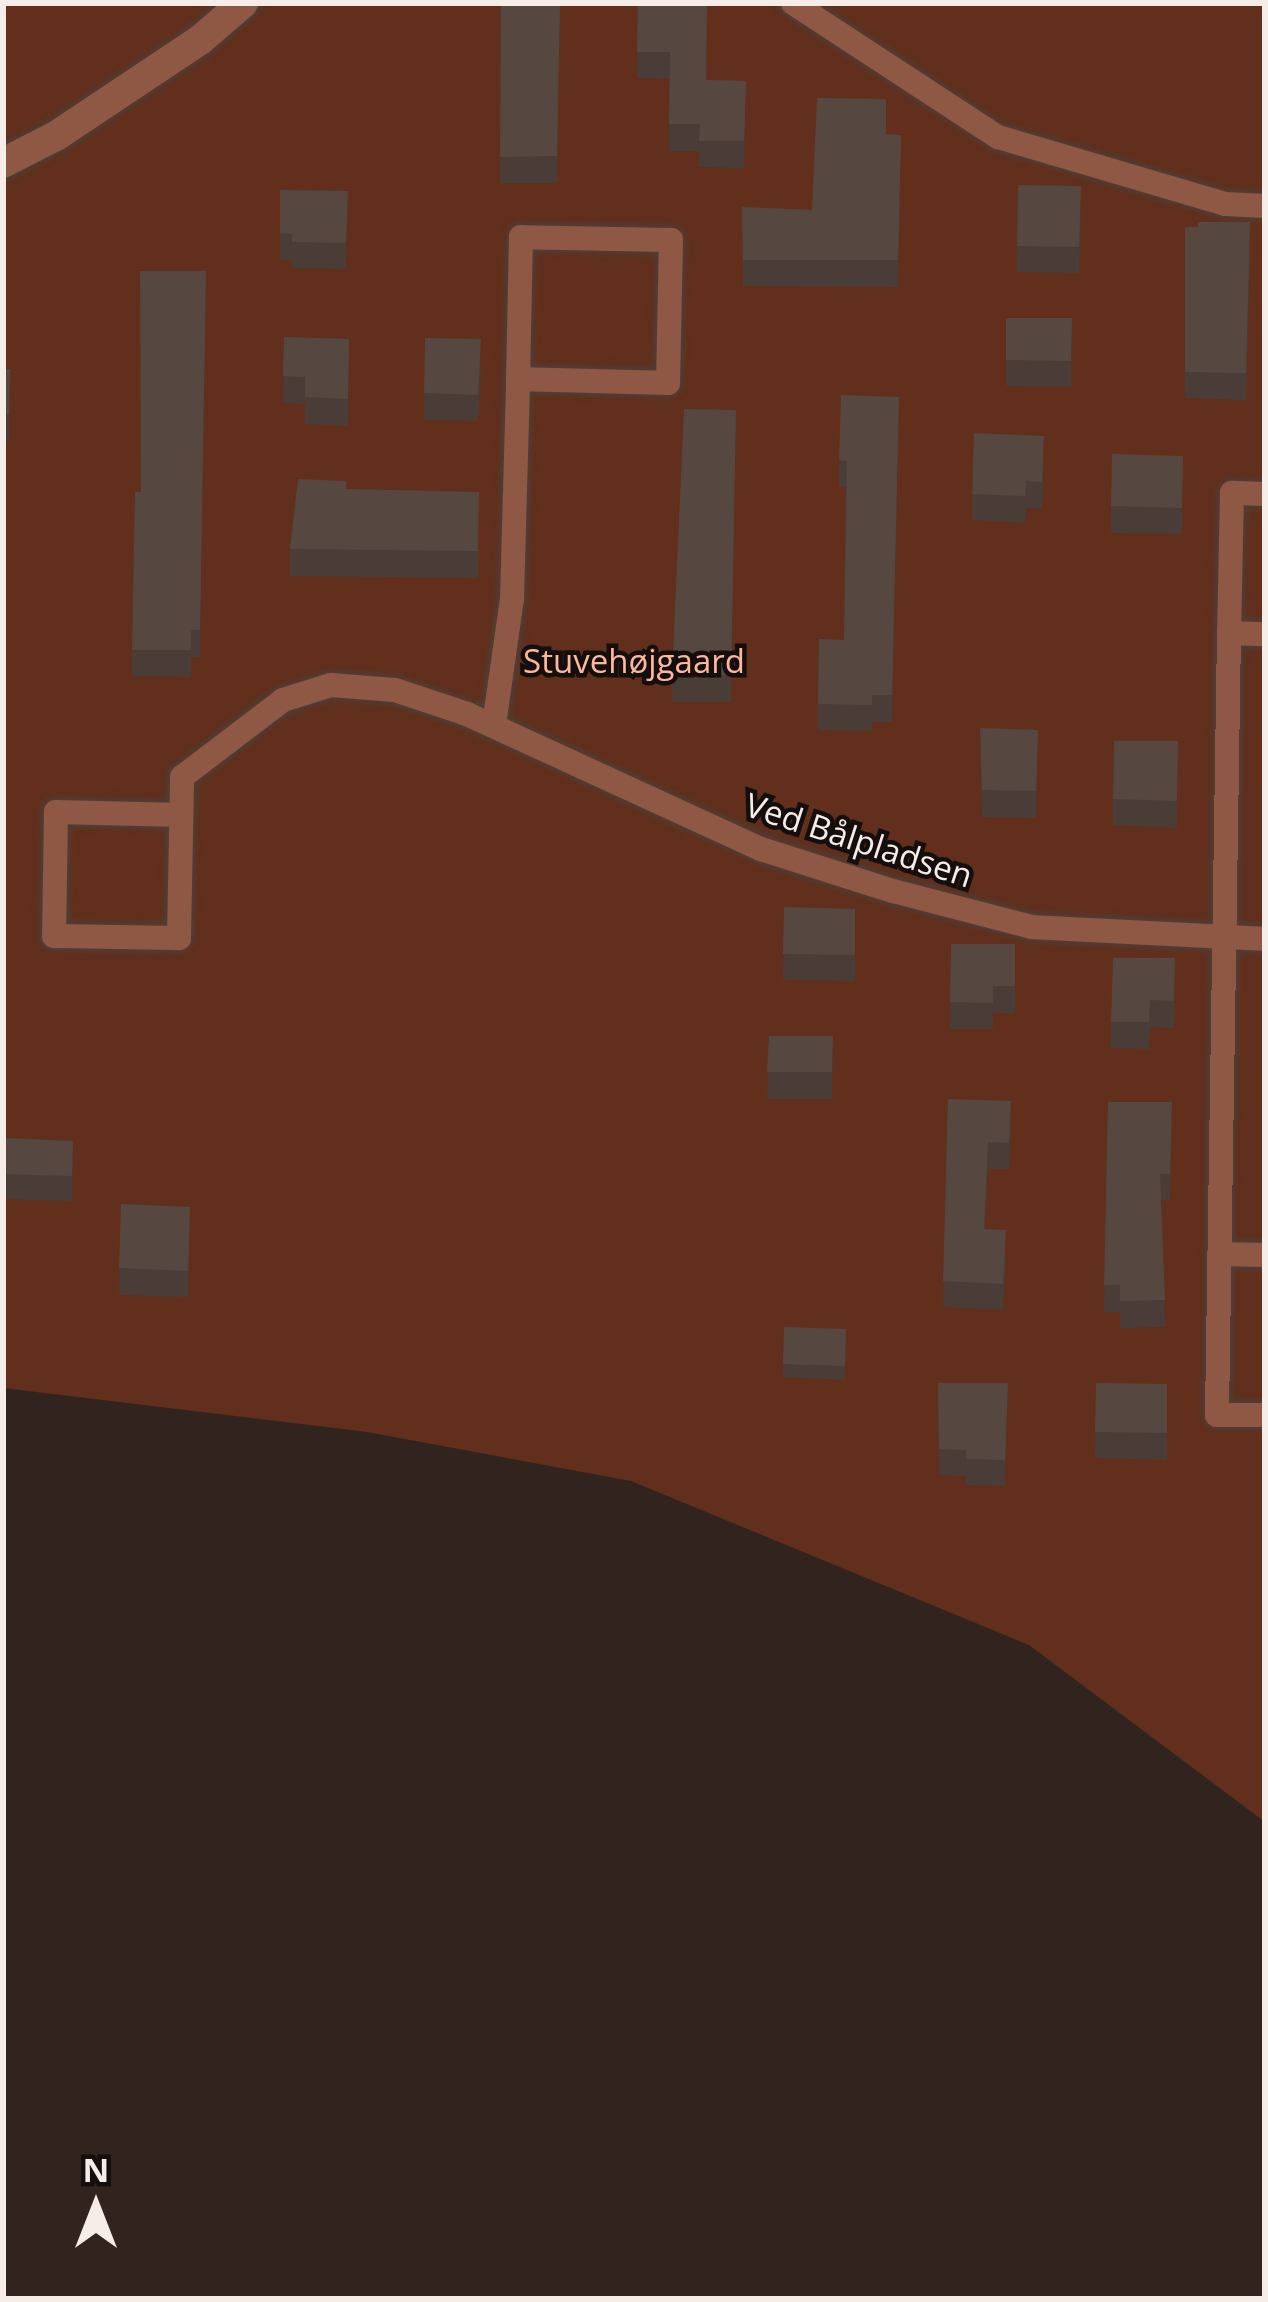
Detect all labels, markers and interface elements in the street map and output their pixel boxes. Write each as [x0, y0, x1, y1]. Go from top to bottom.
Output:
park label: Stuvehøjgaard [523, 641, 745, 681]
street label: Ved Bålpladsen [740, 785, 978, 895]
north arrow [36, 2146, 156, 2266]
text: N [83, 2147, 109, 2192]

